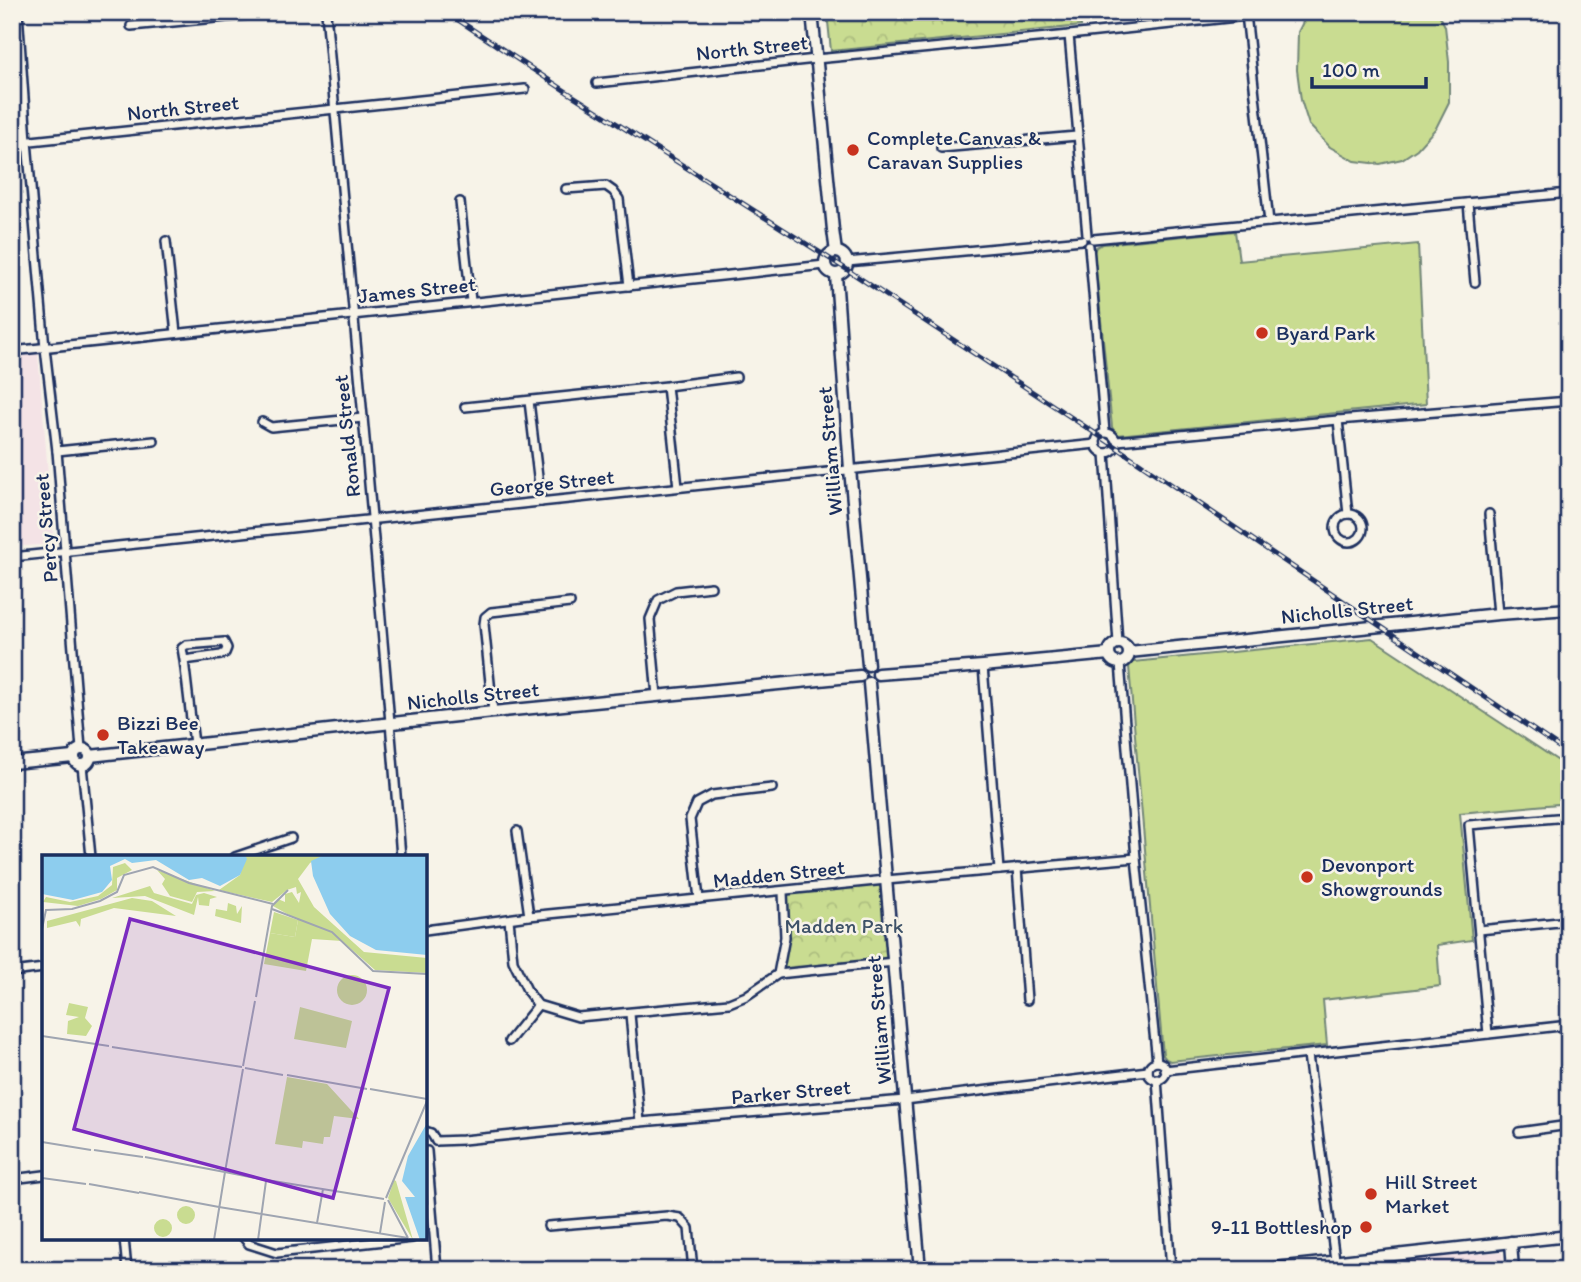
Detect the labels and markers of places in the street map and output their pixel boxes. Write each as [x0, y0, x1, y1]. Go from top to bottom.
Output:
place label: Complete Canvas & Caravan Supplies [867, 125, 1042, 174]
marker: Complete Canvas & Caravan Supplies [845, 142, 861, 158]
place label: Byard Park [1276, 320, 1376, 345]
marker: Byard Park [1254, 325, 1270, 341]
place label: Bizzi Bee Takeaway [117, 710, 205, 759]
marker: Bizzi Bee Takeaway [95, 727, 111, 743]
place label: Devonport Showgrounds [1321, 852, 1443, 901]
marker: Devonport Showgrounds [1299, 869, 1315, 885]
place label: Hill Street Market [1385, 1169, 1478, 1218]
marker: Hill Street Market [1363, 1186, 1379, 1202]
place label: 9-11 Bottleshop [1211, 1214, 1352, 1239]
marker: 9-11 Bottleshop [1358, 1219, 1374, 1235]

